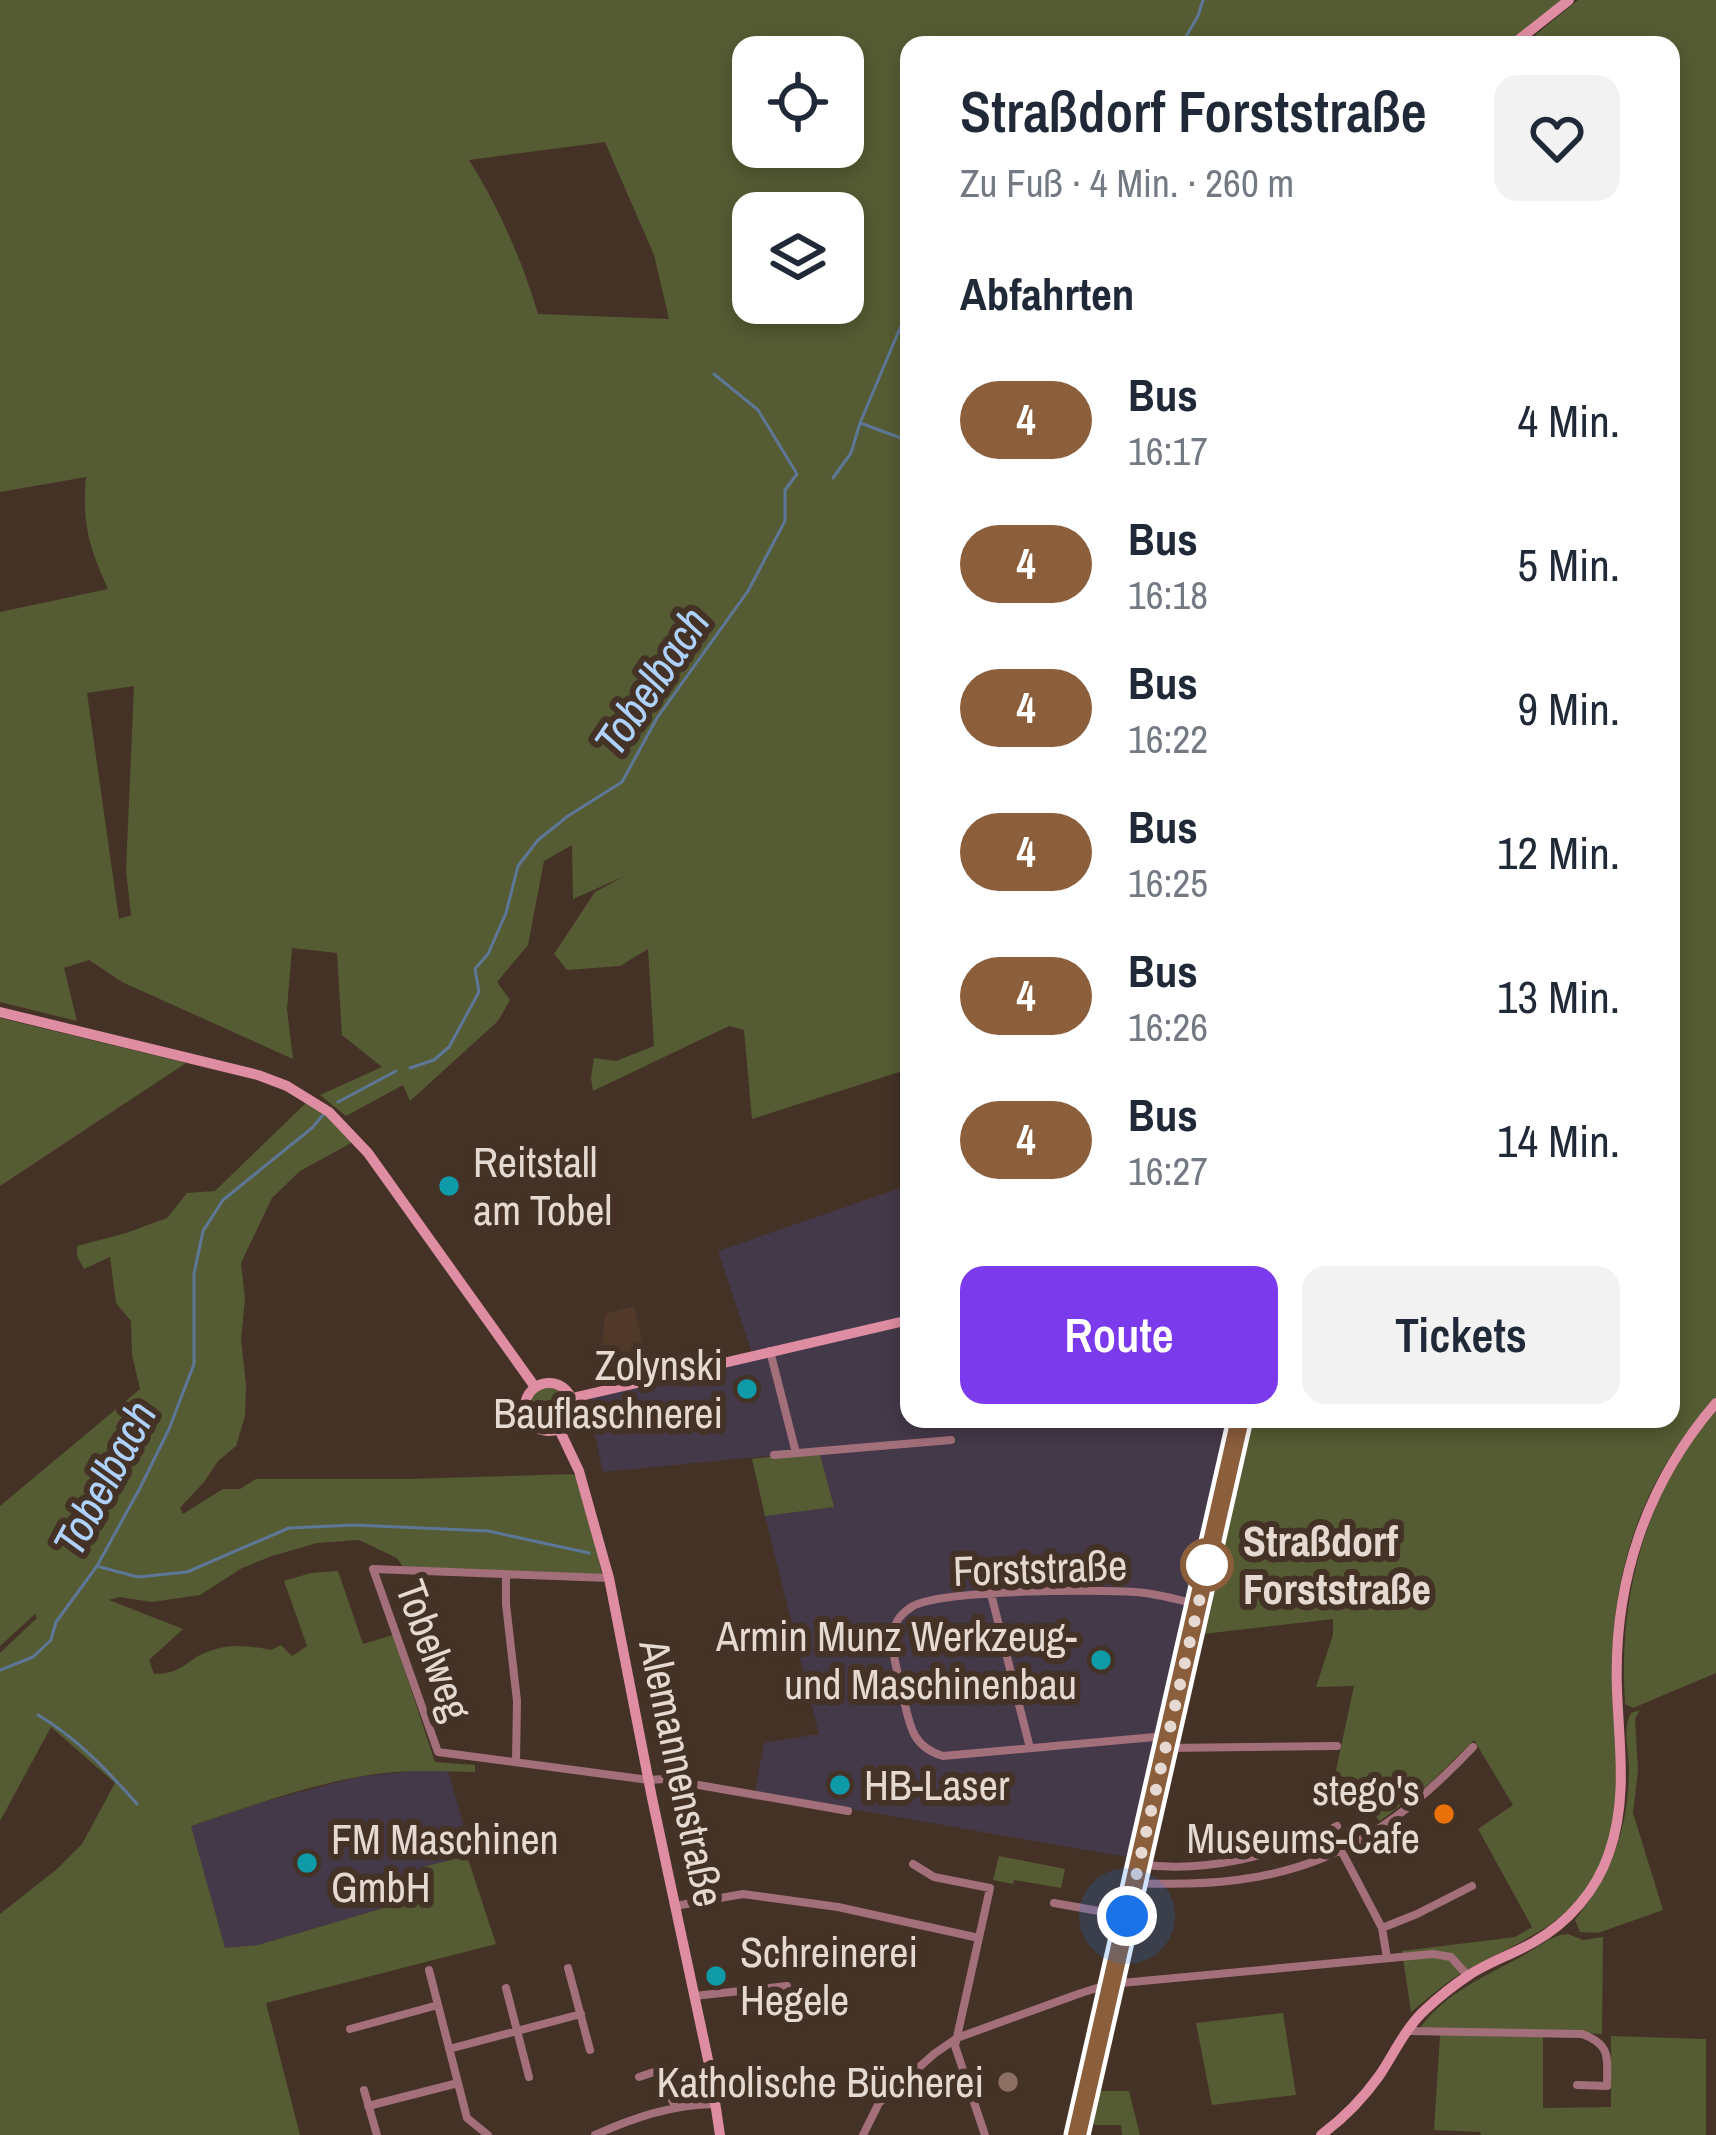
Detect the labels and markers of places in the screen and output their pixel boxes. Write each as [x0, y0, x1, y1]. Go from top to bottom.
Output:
place label: Reitstall am Tobel [473, 1134, 612, 1238]
marker: Reitstall am Tobel [436, 1173, 462, 1199]
place label: Zolynski Bauflaschnerei [493, 1337, 723, 1441]
marker: Zolynski Bauflaschnerei [734, 1376, 760, 1402]
place label: Straßdorf Forststraße [1243, 1513, 1431, 1617]
marker: Straßdorf Forststraße [1182, 1540, 1232, 1590]
place label: Armin Munz Werkzeug- und Maschinenbau [715, 1608, 1077, 1712]
marker: Armin Munz Werkzeug- und Maschinenbau [1088, 1647, 1114, 1673]
place label: HB-Laser [864, 1757, 1010, 1813]
place label: stego's Museums-Cafe [1187, 1762, 1420, 1866]
marker: HB-Laser [827, 1772, 853, 1798]
marker: stego's Museums-Cafe [1431, 1801, 1457, 1827]
place label: FM Maschinen GmbH [331, 1811, 559, 1915]
marker: FM Maschinen GmbH [294, 1850, 320, 1876]
place label: Schreinerei Hegele [740, 1924, 918, 2028]
marker: Schreinerei Hegele [703, 1963, 729, 1989]
place label: Katholische Bücherei [657, 2054, 984, 2110]
marker: Katholische Bücherei [995, 2069, 1021, 2095]

